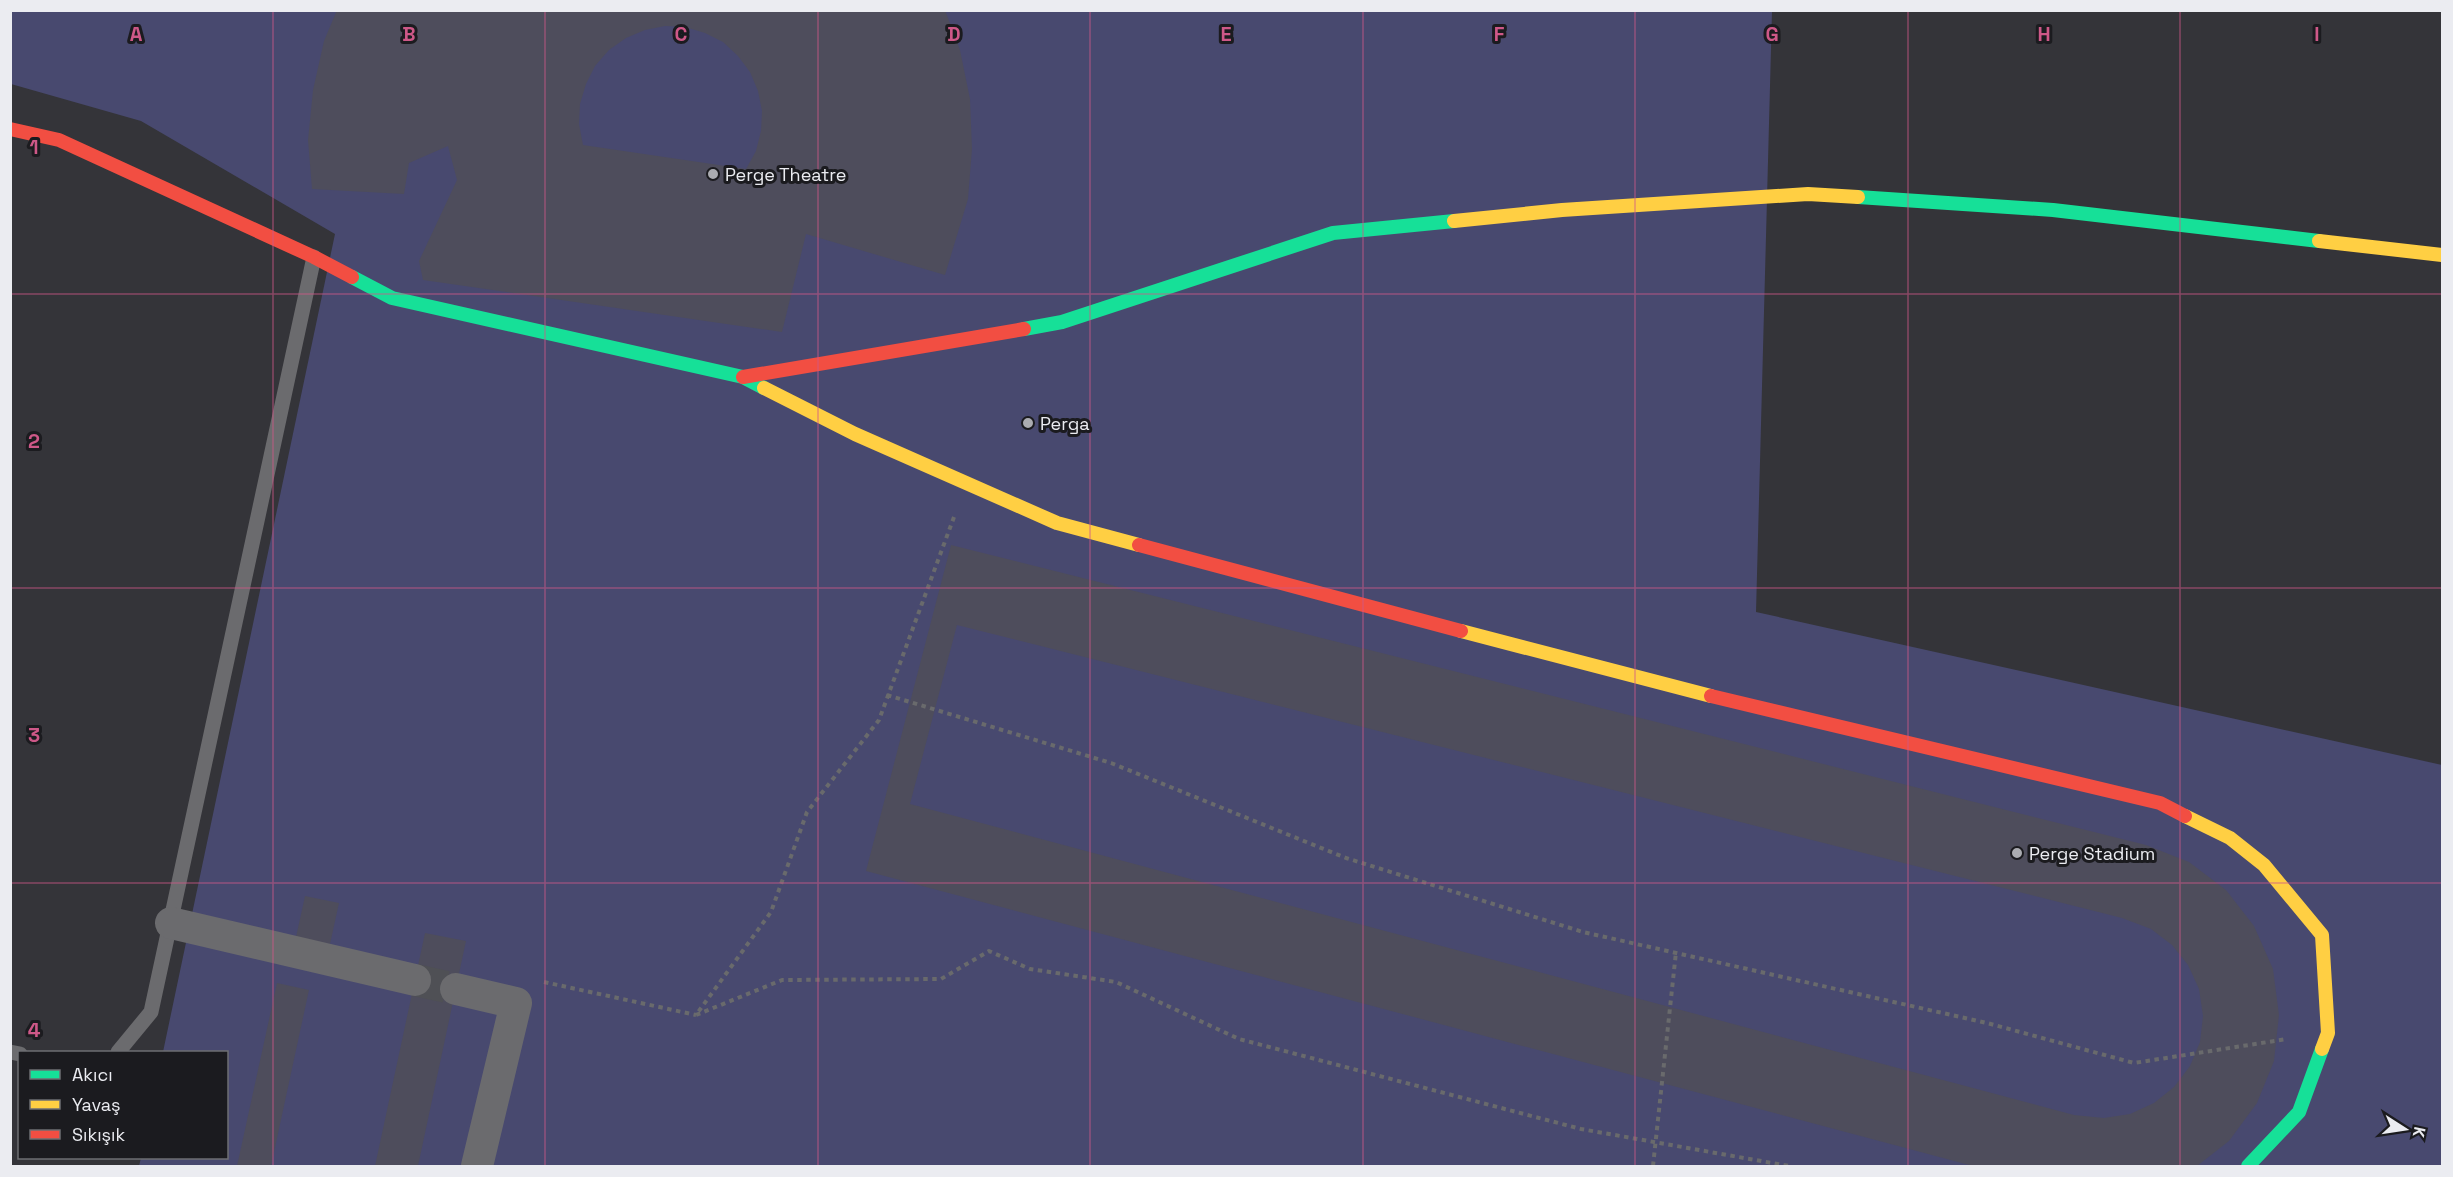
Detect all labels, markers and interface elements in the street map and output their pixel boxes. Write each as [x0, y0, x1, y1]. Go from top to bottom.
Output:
text: A [130, 21, 143, 47]
text: B [402, 21, 416, 47]
text: C [675, 21, 688, 47]
text: D [947, 21, 961, 47]
text: E [1220, 21, 1232, 47]
text: F [1494, 21, 1505, 47]
text: G [1765, 21, 1779, 47]
text: H [2037, 21, 2051, 47]
text: I [2314, 21, 2320, 47]
text: 1 [29, 134, 39, 160]
place label: Perge Theatre [725, 163, 846, 186]
marker: Perge Theatre [706, 167, 720, 181]
place label: Perga [1040, 412, 1090, 435]
marker: Perga [1021, 416, 1035, 430]
text: 2 [28, 428, 40, 454]
text: 3 [28, 722, 40, 748]
place label: Perge Stadium [2029, 842, 2155, 865]
marker: Perge Stadium [2010, 846, 2024, 860]
text: 4 [28, 1017, 41, 1043]
legend [18, 1051, 228, 1159]
text: Akıcı [72, 1063, 113, 1086]
text: Yavaş [72, 1093, 121, 1116]
north arrow [2375, 1099, 2435, 1159]
text: Sıkışık [72, 1123, 125, 1146]
text: K [2408, 1125, 2430, 1139]

